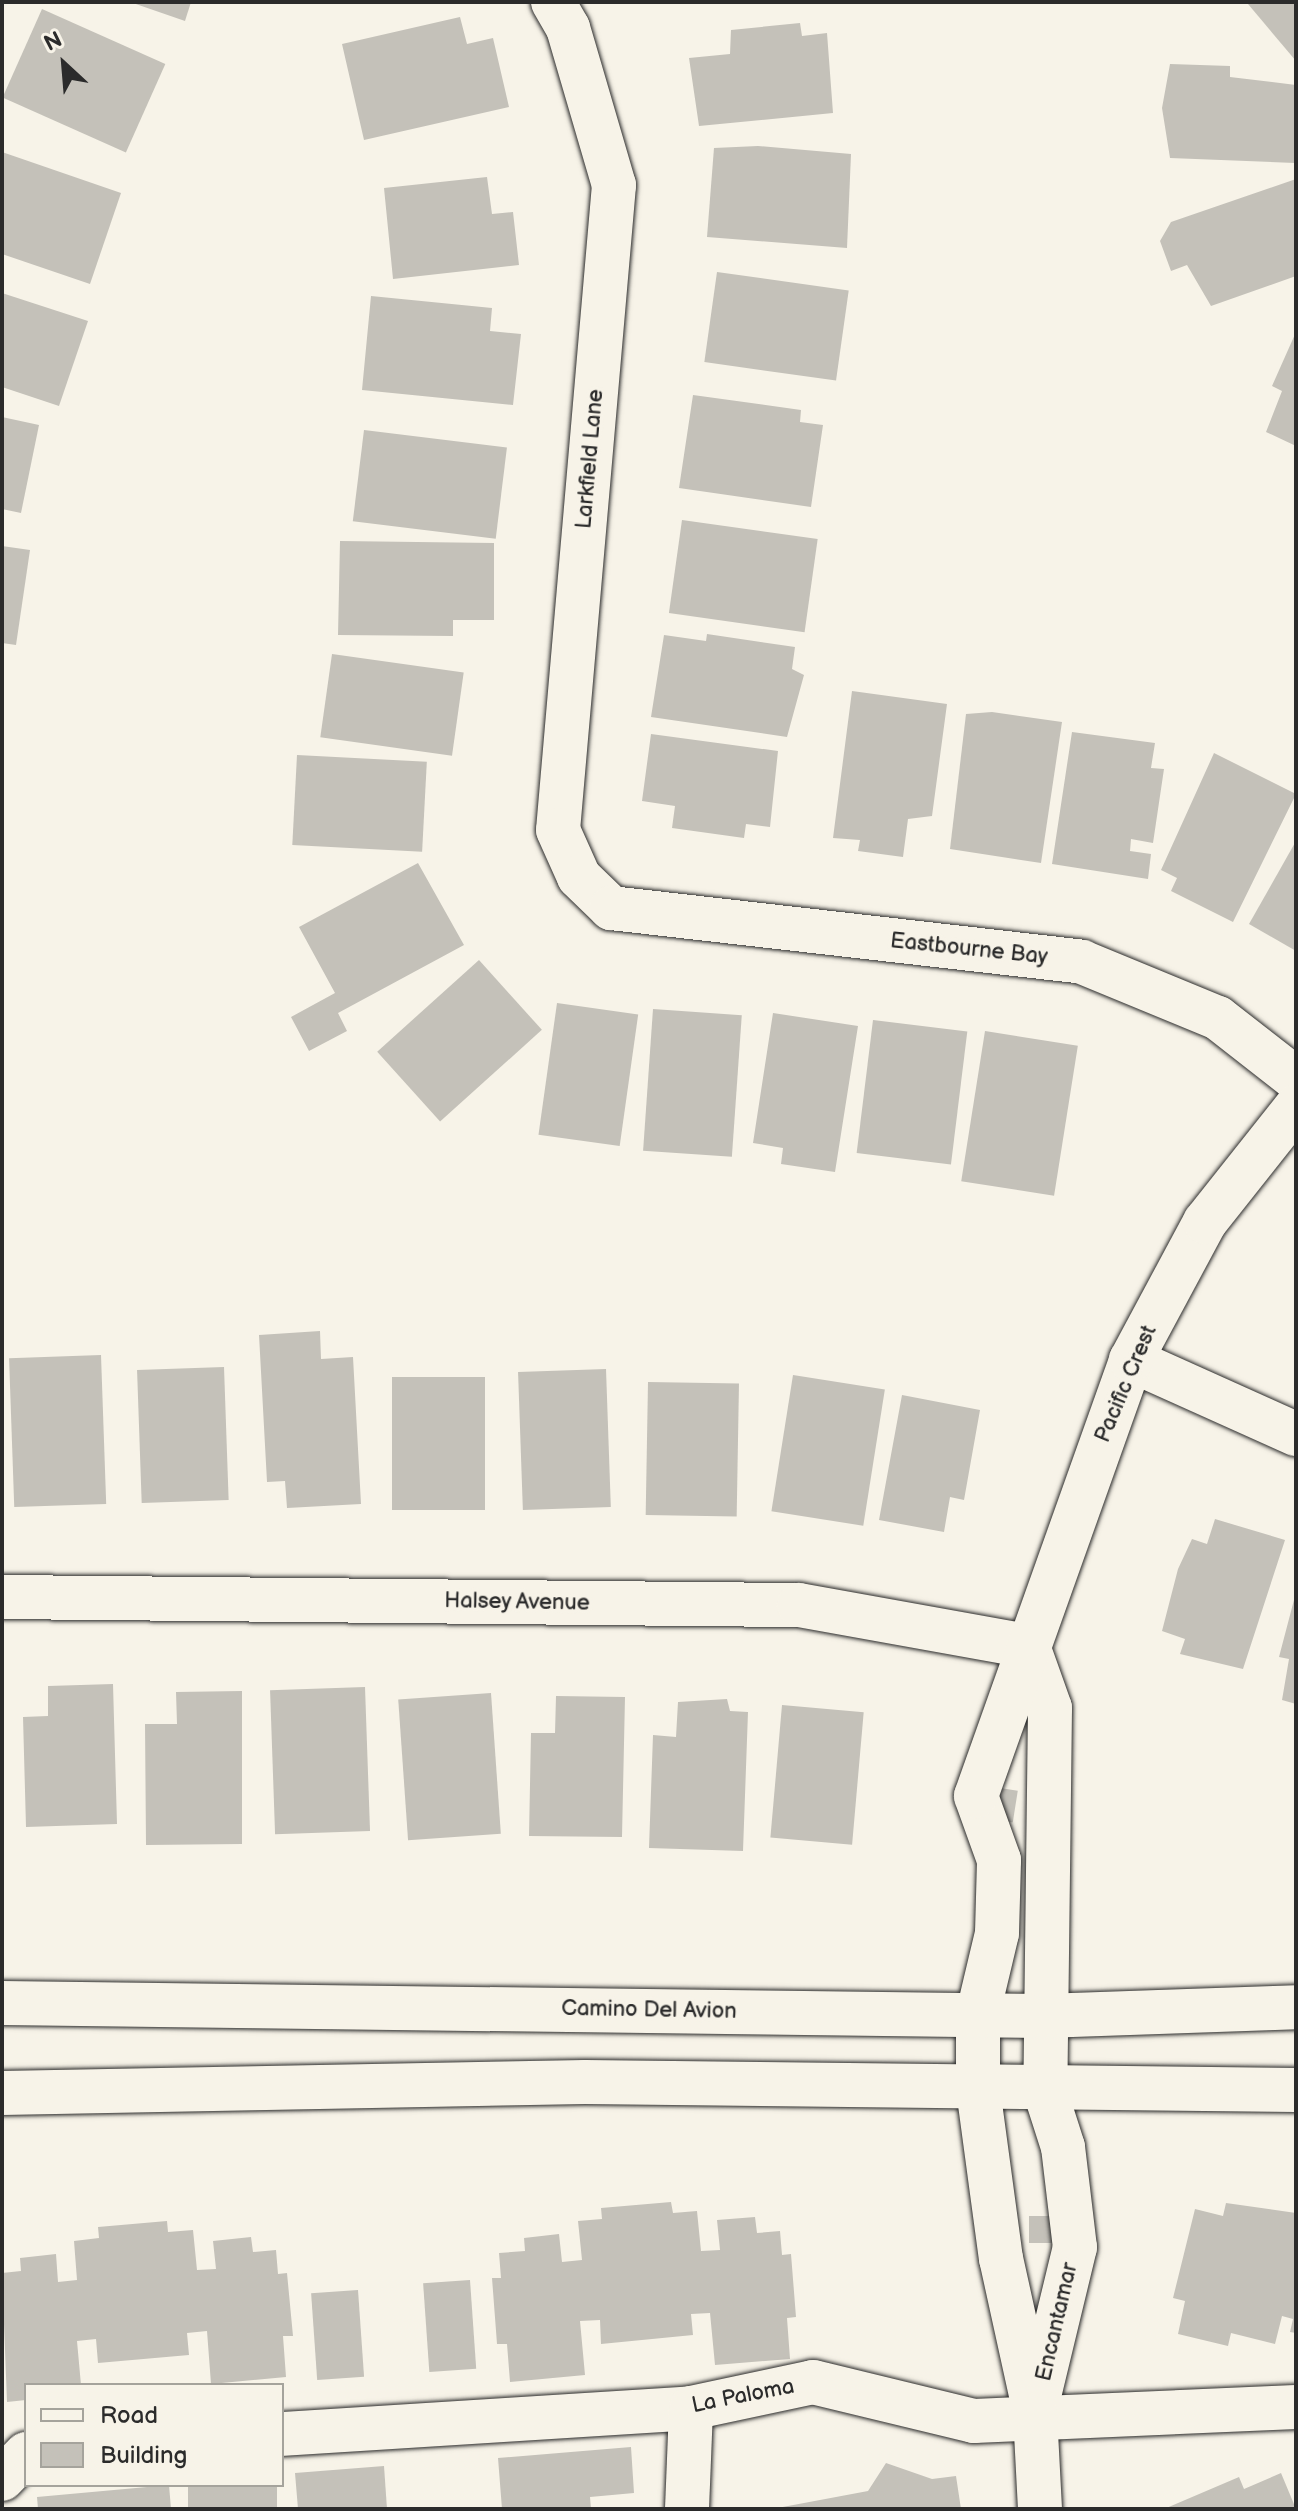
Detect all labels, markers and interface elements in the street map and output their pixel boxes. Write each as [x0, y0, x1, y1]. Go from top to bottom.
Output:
north arrow [24, 24, 104, 104]
text: N [40, 26, 67, 58]
street label: Larkfield Lane [571, 388, 609, 530]
street label: Eastbourne Bay [889, 928, 1049, 970]
street label: Pacific Crest [1090, 1322, 1162, 1446]
street label: Halsey Avenue [443, 1588, 591, 1616]
street label: Camino Del Avion [561, 1995, 737, 2025]
street label: Encantamar [1031, 2260, 1083, 2384]
street label: La Paloma [690, 2373, 796, 2419]
legend [24, 2383, 284, 2487]
text: Road [100, 2401, 158, 2430]
text: Building [100, 2441, 187, 2470]

